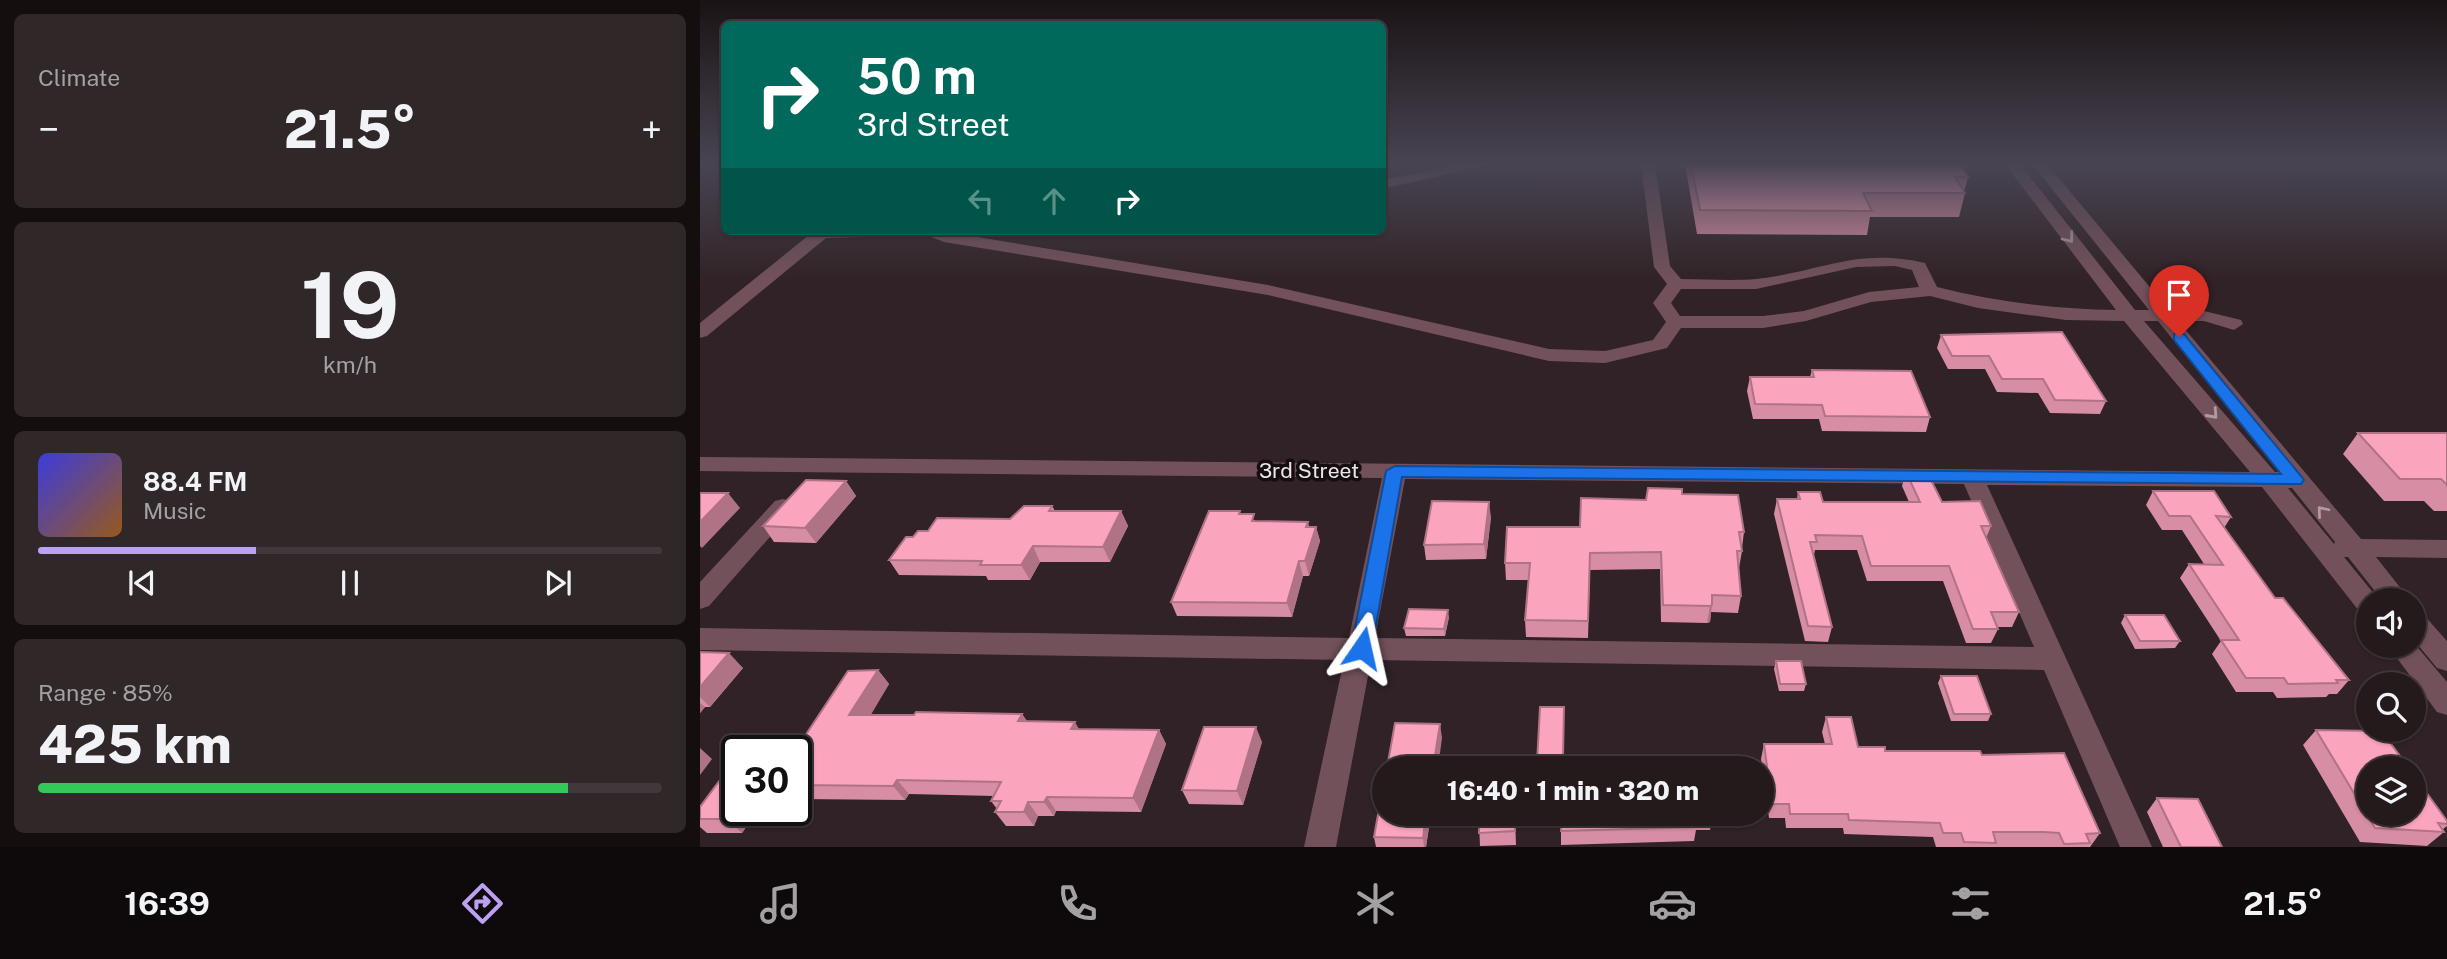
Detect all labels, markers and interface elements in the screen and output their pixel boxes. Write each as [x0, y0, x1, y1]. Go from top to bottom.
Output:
text: 50 m [857, 47, 977, 105]
icon: right [742, 49, 833, 140]
text: Climate [38, 64, 120, 91]
text: 21.5° [284, 99, 416, 160]
text: 3rd Street [857, 106, 1010, 143]
text: − [38, 107, 59, 152]
text: + [641, 107, 662, 152]
icon: left [962, 182, 1000, 220]
icon: ahead [1035, 182, 1073, 220]
icon: right [1108, 182, 1146, 220]
one-way arrow [2060, 230, 2073, 242]
text: 19 [301, 252, 399, 358]
pin [2149, 265, 2209, 337]
icon: arrive [2160, 276, 2198, 314]
text: km/h [323, 351, 377, 378]
one-way arrow [2204, 406, 2217, 419]
street label: 3rd Street [1259, 458, 1359, 483]
text: 88.4 FM [143, 466, 247, 497]
text: Music [143, 497, 207, 524]
one-way arrow [2318, 506, 2330, 519]
icon: previous [123, 564, 161, 602]
icon: pause [331, 564, 369, 602]
icon: next [539, 564, 577, 602]
map controls [2356, 588, 2426, 826]
button: sound [2356, 588, 2426, 658]
position arrow [1325, 611, 1399, 685]
button: search [2356, 672, 2426, 742]
text: Range · 85% [38, 679, 173, 706]
text: 425 km [38, 714, 232, 775]
speed limit sign: 30 [721, 735, 812, 826]
button: layers [2356, 756, 2426, 826]
text: 16:40 · 1 min · 320 m [1447, 775, 1699, 806]
icon: directions [458, 879, 507, 928]
icon: music [756, 879, 805, 928]
icon: phone [1053, 879, 1102, 928]
icon: climate [1351, 879, 1400, 928]
icon: car [1648, 879, 1697, 928]
icon: filters [1946, 879, 1995, 928]
text: 16:39 [124, 885, 210, 922]
text: 21.5° [2243, 885, 2323, 922]

